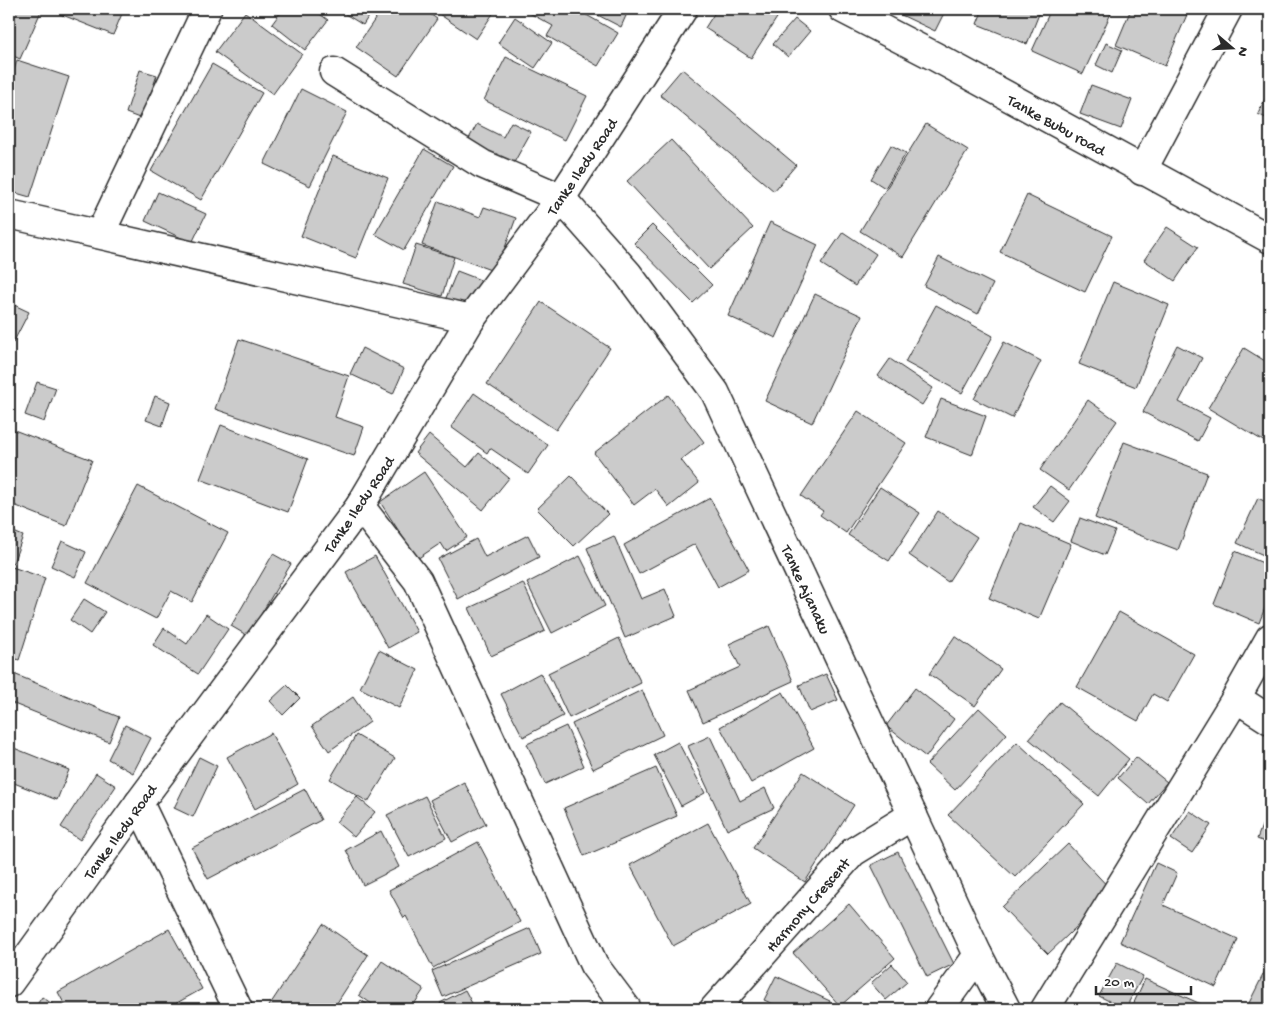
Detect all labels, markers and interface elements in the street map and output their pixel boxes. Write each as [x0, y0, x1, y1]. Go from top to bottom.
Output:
north arrow [1206, 22, 1256, 72]
text: N [1232, 44, 1251, 59]
street label: Tanke Bubu road [1002, 92, 1109, 163]
street label: Tanke Iledu Road [544, 114, 624, 221]
street label: Tanke Iledu Road [321, 452, 401, 559]
street label: Tanke Ajanaku [775, 542, 833, 638]
street label: Tanke Iledu Road [80, 780, 164, 885]
street label: Harmony Crescent [763, 854, 857, 957]
scale bar [1096, 963, 1192, 995]
text: 20 m [1104, 974, 1134, 992]

